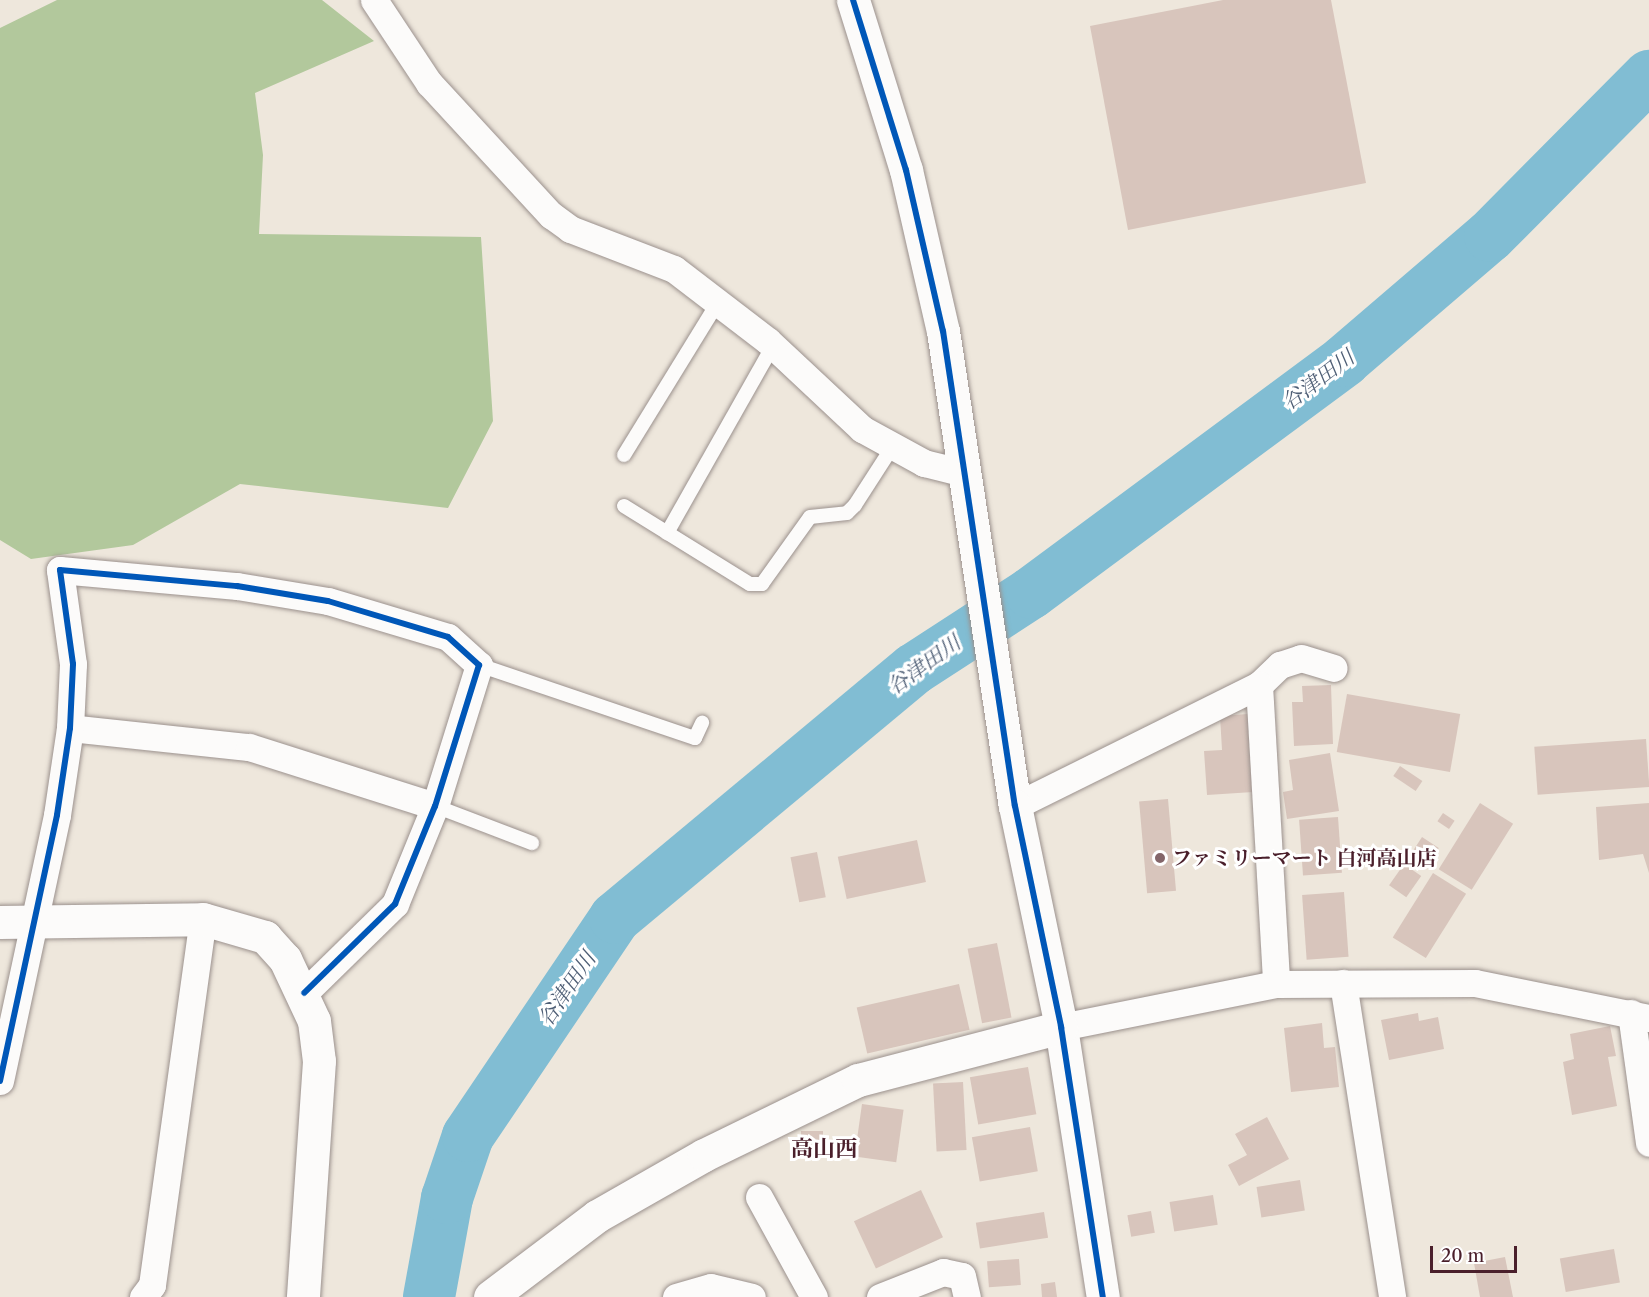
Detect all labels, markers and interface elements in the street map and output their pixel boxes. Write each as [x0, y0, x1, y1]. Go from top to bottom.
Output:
water label: 谷津田川 [1277, 345, 1359, 415]
water label: 谷津田川 [883, 630, 965, 700]
place label: ファミリーマート 白河高山店 [1172, 846, 1437, 870]
marker: ファミリーマート 白河高山店 [1153, 851, 1167, 865]
water label: 谷津田川 [533, 947, 601, 1031]
district label: 高山西 [791, 1136, 857, 1162]
scale bar [1433, 1234, 1520, 1272]
text: 20 m [1441, 1245, 1484, 1267]

